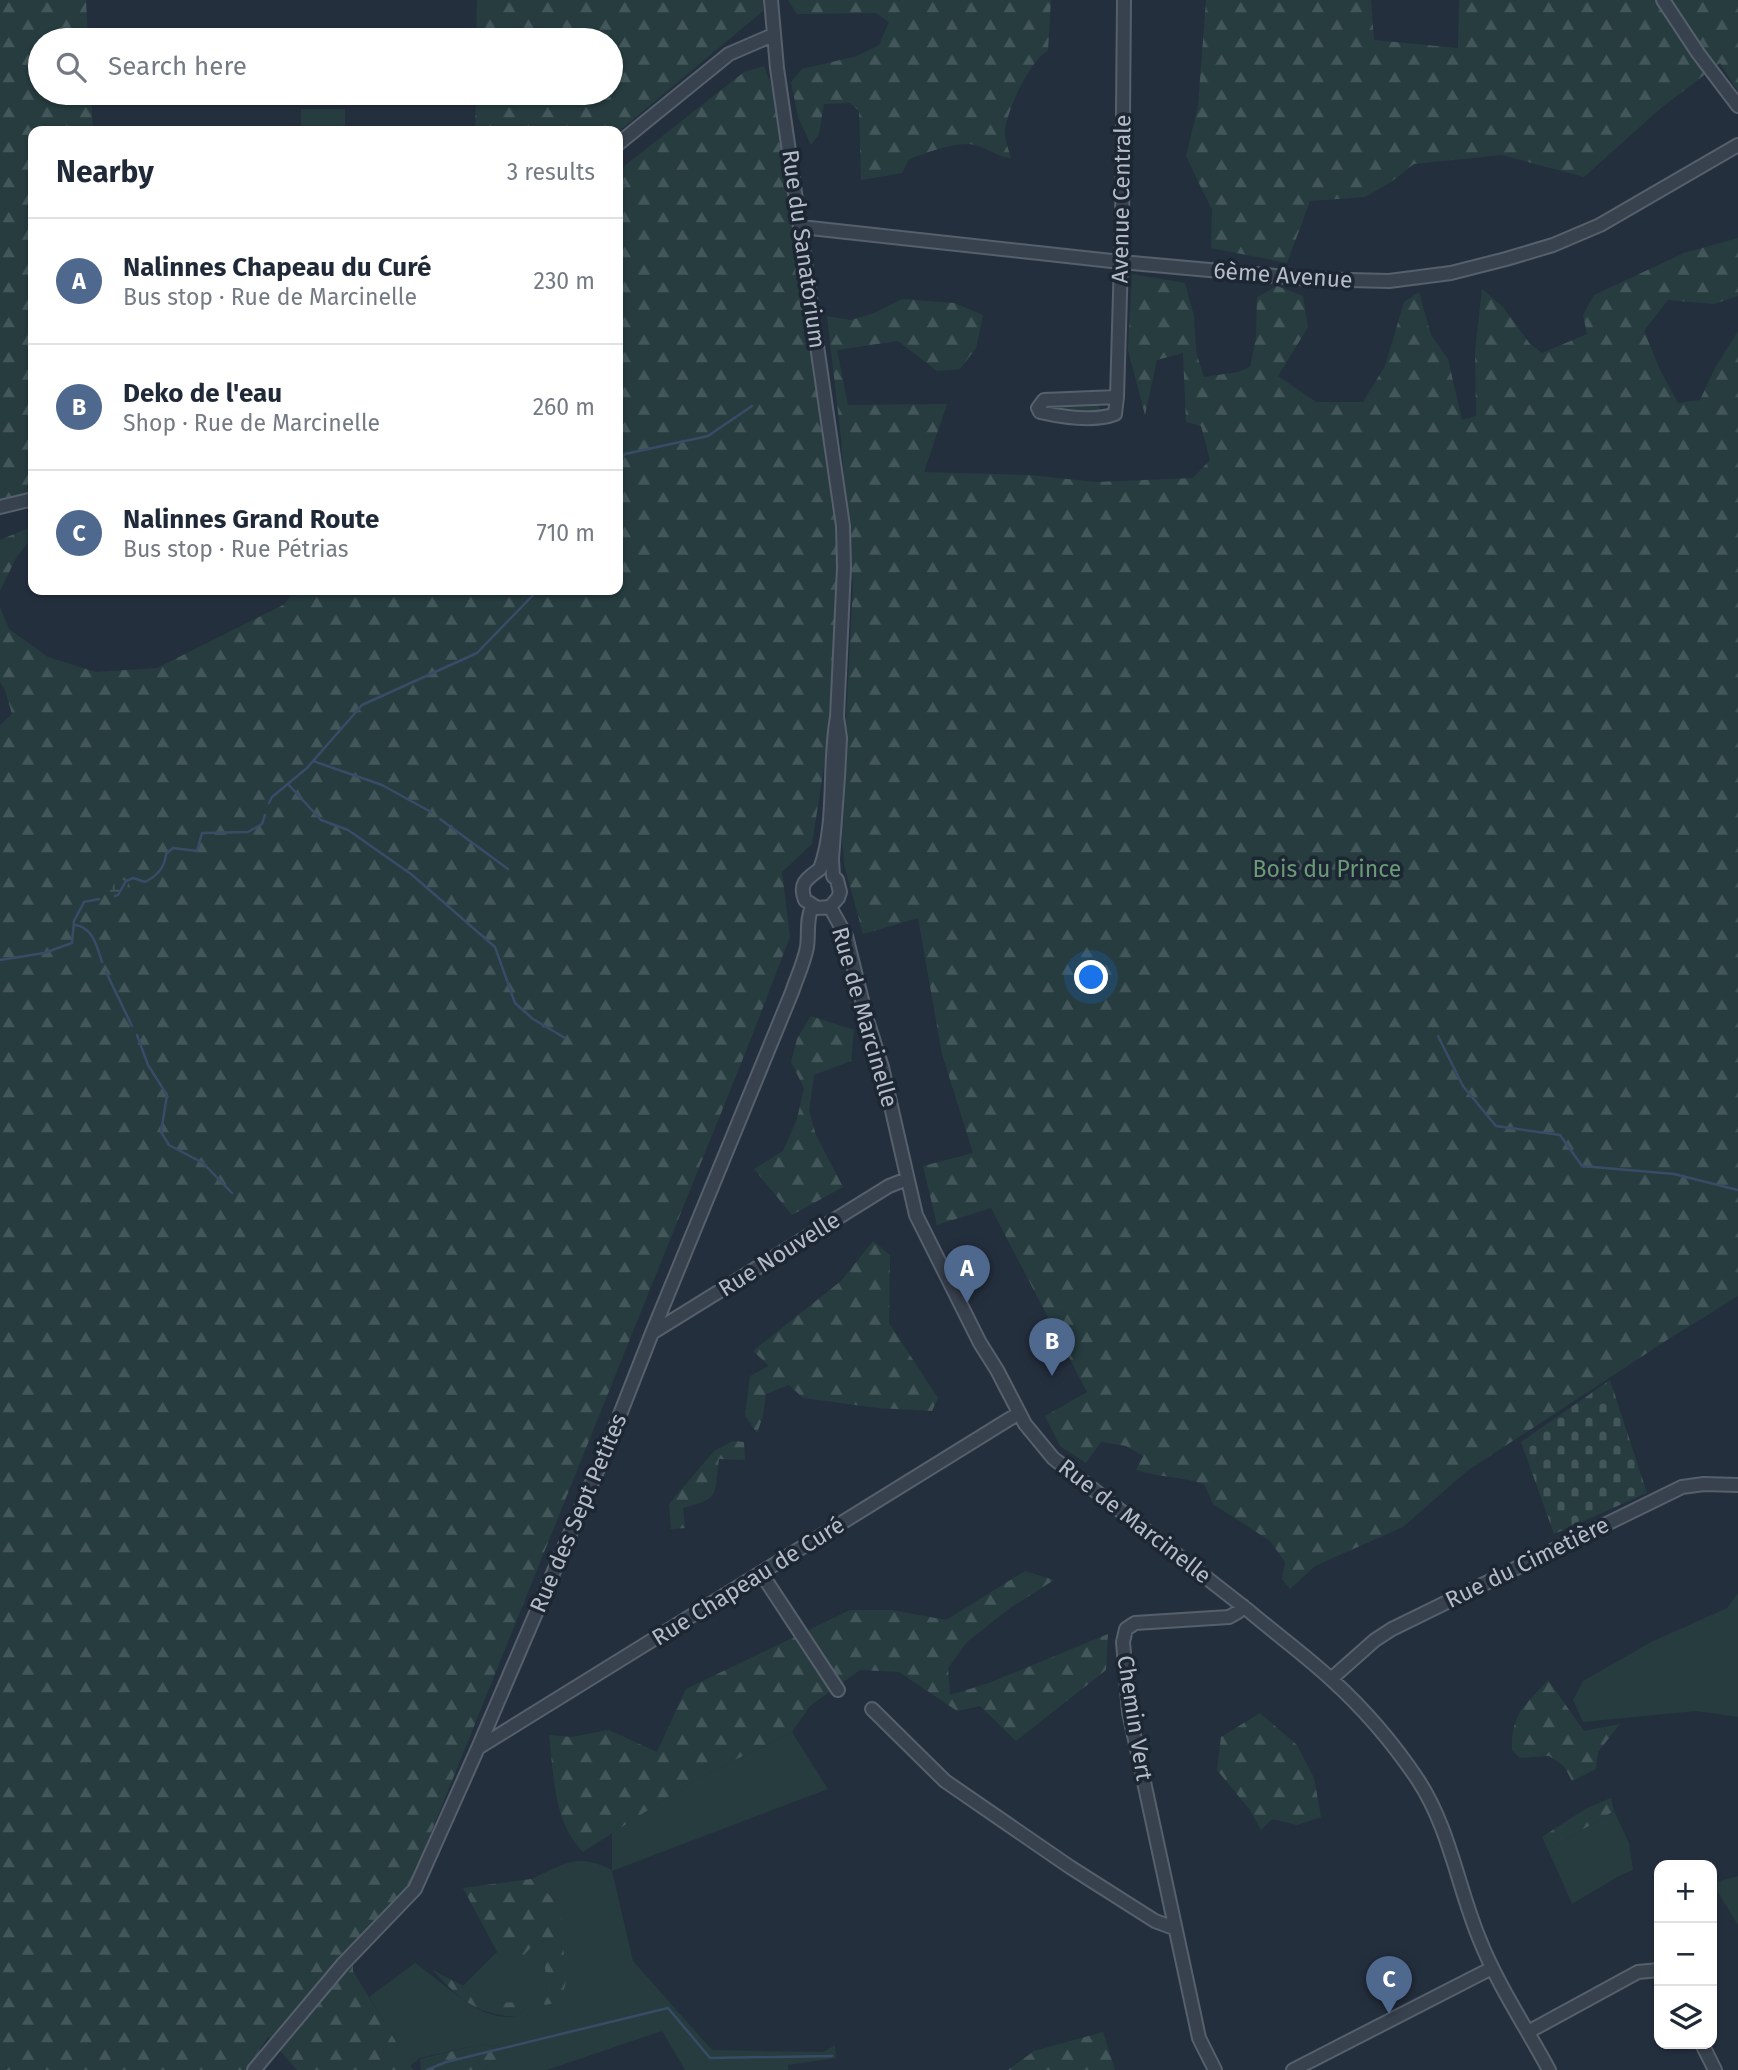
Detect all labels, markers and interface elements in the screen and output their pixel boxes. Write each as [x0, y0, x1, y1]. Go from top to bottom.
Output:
search box [28, 28, 623, 105]
icon: search [52, 48, 90, 86]
text: Search here [108, 51, 247, 82]
street label: Avenue Centrale [1106, 114, 1136, 284]
street label: Rue du Sanatorium [776, 148, 832, 350]
text: Nearby [56, 154, 154, 190]
text: 3 results [507, 158, 595, 186]
text: Nalinnes Chapeau du Curé [123, 252, 431, 283]
street label: 6ème Avenue [1212, 256, 1354, 294]
text: A [72, 267, 86, 295]
text: 230 m [534, 267, 595, 295]
text: Bus stop · Rue de Marcinelle [123, 283, 417, 311]
text: Deko de l'eau [123, 378, 282, 409]
text: B [72, 393, 86, 421]
text: 260 m [533, 393, 595, 421]
text: Shop · Rue de Marcinelle [123, 409, 380, 437]
text: Nalinnes Grand Route [123, 504, 379, 535]
text: C [72, 519, 86, 547]
text: 710 m [537, 519, 595, 547]
text: Bus stop · Rue Pétrias [123, 535, 349, 563]
park label: Bois du Prince [1253, 855, 1401, 883]
street label: Rue de Marcinelle [826, 924, 904, 1110]
your location [1074, 960, 1108, 994]
street label: Rue Nouvelle [713, 1206, 845, 1302]
pin: A [944, 1245, 990, 1303]
pin: B [1029, 1318, 1075, 1376]
street label: Rue des Sept Petites [523, 1409, 633, 1617]
street label: Rue de Marcinelle [1053, 1453, 1217, 1589]
street label: Rue Chapeau de Curé [647, 1510, 849, 1652]
street label: Rue du Cimetière [1440, 1510, 1614, 1614]
street label: Chemin Vert [1111, 1653, 1159, 1783]
map controls [1654, 1860, 1717, 2049]
button: + [1654, 1860, 1717, 1923]
button: − [1654, 1923, 1717, 1986]
pin: C [1366, 1956, 1412, 2014]
button: layers [1654, 1986, 1717, 2049]

